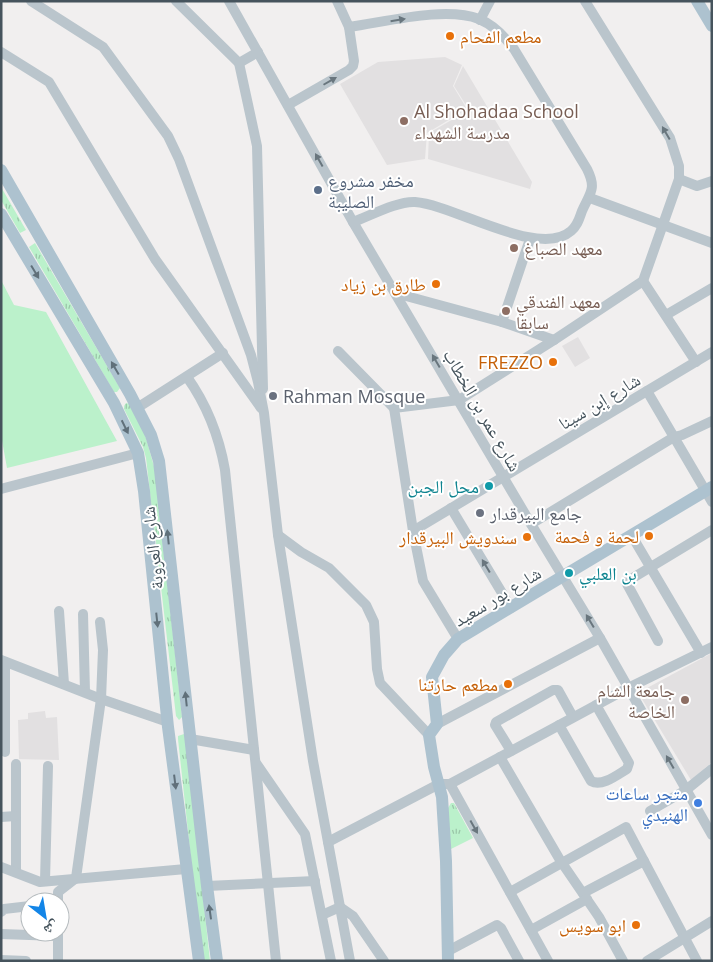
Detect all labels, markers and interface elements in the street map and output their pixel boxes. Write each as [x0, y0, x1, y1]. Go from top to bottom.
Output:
one-way arrow [390, 16, 406, 24]
place label: مطعم الفحام [460, 24, 542, 49]
marker: مطعم الفحام [444, 30, 456, 42]
one-way arrow [323, 77, 338, 85]
place label: Al Shohadaa School مدرسة الشهداء [414, 99, 579, 144]
marker: Al Shohadaa School مدرسة الشهداء [398, 115, 410, 127]
one-way arrow [662, 126, 671, 140]
one-way arrow [314, 153, 323, 167]
place label: مخفر مشروع الصليبة [328, 168, 414, 213]
marker: مخفر مشروع الصليبة [312, 184, 324, 196]
place label: معهد الصباغ [524, 236, 603, 260]
marker: معهد الصباغ [508, 242, 520, 254]
one-way arrow [30, 265, 39, 278]
place label: طارق بن زياد [341, 272, 426, 296]
marker: طارق بن زياد [430, 278, 442, 290]
place label: معهد الفندقي سابقا [516, 289, 601, 334]
marker: معهد الفندقي سابقا [500, 305, 512, 317]
street label: شارع عمر بن الخطاب [438, 345, 528, 475]
place label: FREZZO [478, 350, 543, 374]
one-way arrow [431, 354, 440, 367]
marker: FREZZO [547, 356, 559, 368]
one-way arrow [110, 362, 119, 375]
street label: شارع إبن سينا [554, 367, 645, 436]
place label: Rahman Mosque [283, 384, 425, 408]
marker: Rahman Mosque [267, 390, 279, 402]
one-way arrow [121, 420, 129, 434]
place label: محل الجبن [408, 474, 479, 498]
marker: محل الجبن [483, 480, 495, 492]
place label: جامع البيرقدار [489, 501, 582, 526]
street label: شارع العروبة [136, 505, 168, 591]
marker: جامع البيرقدار [474, 507, 486, 519]
place label: لحمة و فحمة [555, 524, 639, 548]
place label: سندويش البيرقدار [398, 525, 517, 549]
one-way arrow [164, 529, 172, 545]
marker: لحمة و فحمة [643, 530, 655, 542]
marker: سندويش البيرقدار [521, 531, 533, 543]
one-way arrow [481, 559, 490, 572]
street label: شارع بور سعيد [449, 560, 545, 632]
place label: بن العلبي [579, 561, 637, 589]
marker: بن العلبي [563, 567, 575, 579]
one-way arrow [153, 613, 161, 629]
one-way arrow [585, 614, 594, 628]
place label: مطعم حارتنا [418, 672, 498, 697]
marker: مطعم حارتنا [502, 678, 514, 690]
place label: جامعة الشام الخاصة [597, 678, 675, 723]
one-way arrow [182, 691, 190, 707]
marker: جامعة الشام الخاصة [679, 694, 691, 706]
one-way arrow [666, 756, 675, 769]
one-way arrow [171, 774, 179, 790]
place label: متجر ساعات الهنيدي [605, 781, 688, 830]
marker: متجر ساعات الهنيدي [692, 797, 704, 809]
one-way arrow [470, 819, 478, 834]
north arrow [20, 892, 70, 942]
one-way arrow [206, 904, 214, 920]
place label: ابو سويس [559, 913, 626, 937]
text: ش [41, 917, 63, 941]
marker: ابو سويس [630, 919, 642, 931]

